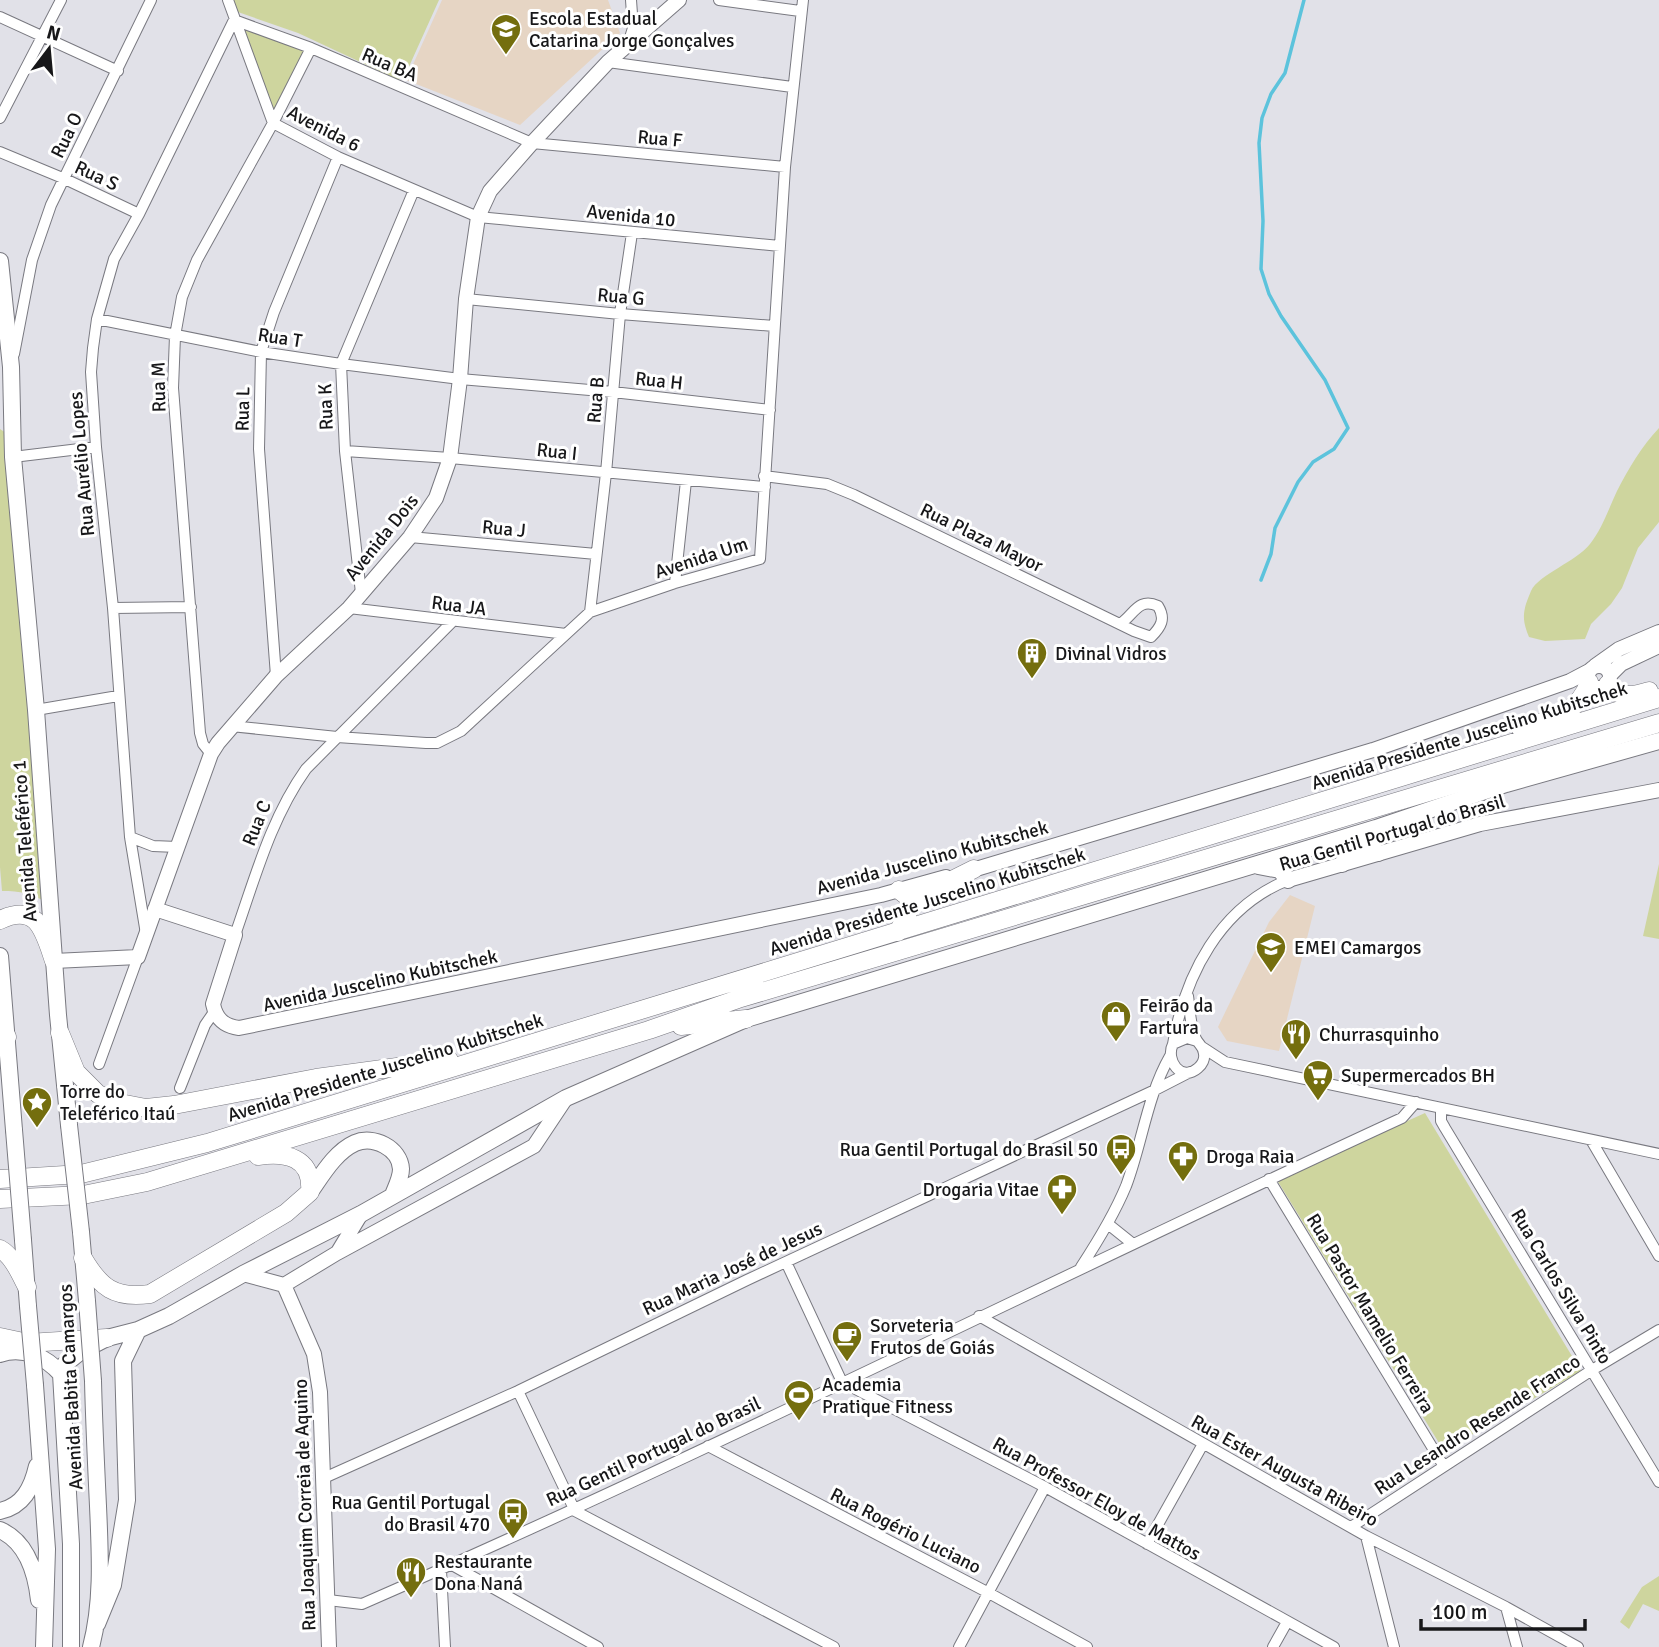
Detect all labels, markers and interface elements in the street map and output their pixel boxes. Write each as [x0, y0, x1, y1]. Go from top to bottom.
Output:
place label: Escola Estadual Catarina Jorge Gonçalves [529, 7, 734, 53]
school or university icon: Escola Estadual Catarina Jorge Gonçalves [489, 12, 523, 56]
north arrow [14, 14, 84, 84]
text: N [44, 20, 63, 47]
street label: Rua BA [358, 42, 421, 88]
street label: Avenida 6 [283, 100, 364, 157]
street label: Rua O [46, 109, 88, 162]
street label: Rua F [636, 125, 684, 153]
street label: Rua S [71, 155, 122, 196]
street label: Avenida 10 [585, 199, 676, 233]
street label: Rua G [596, 283, 646, 311]
street label: Rua T [256, 323, 304, 353]
street label: Rua M [147, 362, 171, 412]
street label: Rua H [634, 367, 684, 395]
street label: Rua B [582, 376, 610, 424]
street label: Rua K [313, 383, 339, 431]
street label: Rua L [231, 386, 255, 432]
street label: Rua Aurélio Lopes [64, 391, 100, 537]
street label: Rua I [535, 438, 578, 466]
street label: Avenida Dois [340, 490, 424, 586]
street label: Rua Plaza Mayor [916, 498, 1047, 578]
street label: Rua J [481, 515, 527, 543]
street label: Avenida Um [652, 532, 751, 584]
street label: Rua JA [430, 591, 488, 621]
building icon: Divinal Vidros [1015, 636, 1049, 680]
place label: Divinal Vidros [1055, 642, 1167, 666]
street label: Avenida Presidente Juscelino Kubitschek [1308, 676, 1631, 796]
street label: Avenida Teleférico 1 [7, 759, 43, 923]
street label: Rua Gentil Portugal do Brasil [1277, 789, 1508, 877]
street label: Rua C [237, 797, 277, 850]
street label: Avenida Juscelino Kubitschek [814, 815, 1051, 900]
street label: Avenida Presidente Juscelino Kubitschek [766, 842, 1089, 962]
school or university icon: EMEI Camargos [1254, 930, 1288, 974]
place label: EMEI Camargos [1294, 936, 1421, 960]
street label: Avenida Juscelino Kubitschek [261, 944, 500, 1018]
place label: Feirão da Fartura [1139, 994, 1213, 1040]
shop icon: Feirão da Fartura [1099, 999, 1133, 1043]
street label: Avenida Presidente Juscelino Kubitschek [224, 1008, 547, 1128]
restaurant icon: Churrasquinho [1279, 1017, 1313, 1061]
place label: Churrasquinho [1319, 1023, 1439, 1047]
supermarket icon: Supermercados BH [1301, 1058, 1335, 1102]
place label: Supermercados BH [1341, 1064, 1495, 1088]
place label: Torre do Teleférico Itaú [60, 1080, 176, 1126]
place icon: Torre do Teleférico Itaú [20, 1085, 54, 1129]
bus stop icon: Rua Gentil Portugal do Brasil 50 [1104, 1132, 1138, 1176]
place label: Rua Gentil Portugal do Brasil 50 [839, 1138, 1098, 1162]
pharmacy icon: Droga Raia [1166, 1139, 1200, 1183]
place label: Droga Raia [1206, 1145, 1294, 1169]
pharmacy icon: Drogaria Vitae [1045, 1172, 1079, 1216]
place label: Drogaria Vitae [923, 1178, 1039, 1202]
street label: Rua Carlos Silva Pinto [1505, 1204, 1617, 1369]
street label: Rua Pastor Mamelio Ferreira [1301, 1209, 1439, 1418]
street label: Rua Maria José de Jesus [639, 1217, 826, 1321]
street label: Avenida Babita Camargos [54, 1283, 88, 1490]
place label: Sorveteria Frutos de Goiás [870, 1314, 995, 1360]
cafe icon: Sorveteria Frutos de Goiás [830, 1319, 864, 1363]
street label: Rua Lesandro Resende Franco [1370, 1349, 1585, 1501]
place label: Academia Pratique Fitness [822, 1373, 953, 1419]
street label: Rua Joaquim Correia de Aquino [289, 1378, 321, 1631]
sports icon: Academia Pratique Fitness [782, 1378, 816, 1422]
street label: Rua Gentil Portugal do Brasil [542, 1392, 764, 1512]
street label: Rua Ester Augusta Ribeiro [1187, 1409, 1382, 1532]
street label: Rua Professor Eloy de Mattos [988, 1432, 1205, 1566]
street label: Rua Rogério Luciano [826, 1482, 985, 1579]
place label: Rua Gentil Portugal do Brasil 470 [331, 1491, 490, 1537]
bus stop icon: Rua Gentil Portugal do Brasil 470 [496, 1496, 530, 1540]
place label: Restaurante Dona Naná [434, 1550, 533, 1596]
restaurant icon: Restaurante Dona Naná [394, 1555, 428, 1599]
scale bar [1421, 1588, 1586, 1632]
text: 100 m [1432, 1599, 1487, 1625]

